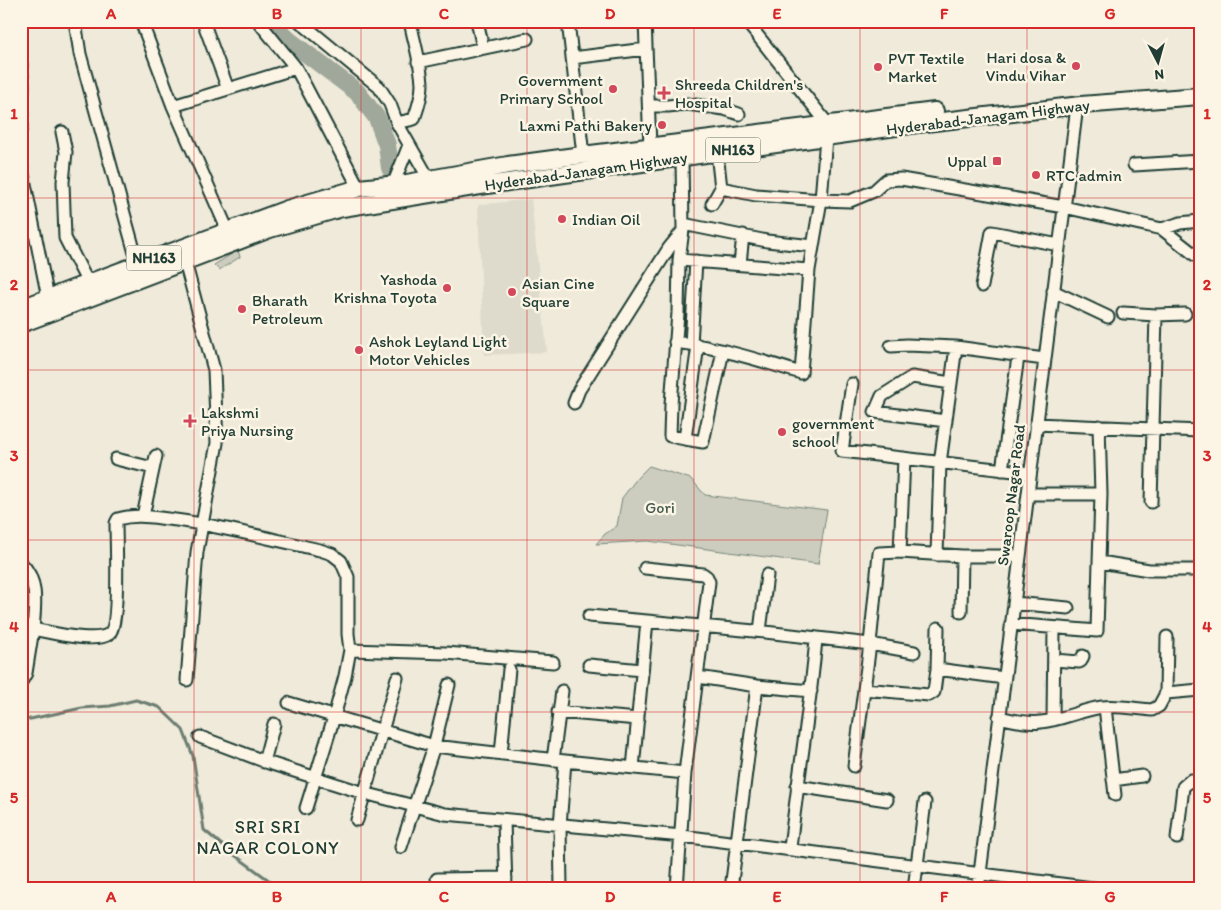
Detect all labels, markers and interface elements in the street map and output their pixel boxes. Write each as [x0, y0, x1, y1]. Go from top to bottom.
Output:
text: A [105, 4, 117, 23]
text: B [272, 4, 283, 23]
text: C [439, 4, 450, 23]
text: D [605, 4, 616, 23]
text: E [773, 4, 782, 23]
text: F [940, 4, 949, 23]
text: G [1104, 4, 1116, 23]
north arrow [1134, 38, 1184, 88]
place label: Hari dosa & Vindu Vihar [986, 48, 1067, 85]
place label: PVT Textile Market [888, 49, 965, 86]
marker: Hari dosa & Vindu Vihar [1070, 60, 1082, 72]
marker: PVT Textile Market [872, 61, 884, 73]
text: N [1154, 65, 1165, 83]
place label: Government Primary School [500, 71, 603, 108]
place label: Shreeda Children's Hospital [675, 75, 803, 112]
marker: Government Primary School [607, 83, 619, 95]
marker: Shreeda Children's Hospital [657, 86, 671, 100]
street label: Hyderabad-Janagam Highway [885, 95, 1091, 139]
text: 1 [10, 104, 18, 123]
text: 1 [1203, 104, 1211, 123]
place label: Laxmi Pathi Bakery [519, 116, 652, 135]
marker: Laxmi Pathi Bakery [656, 119, 668, 131]
road number: NH163 [706, 138, 760, 162]
street label: Hyderabad-Janagam Highway [483, 147, 689, 195]
place label: Uppal [947, 152, 987, 171]
marker: Uppal [991, 155, 1003, 167]
place label: RTC admin [1046, 166, 1122, 185]
marker: RTC admin [1030, 169, 1042, 181]
place label: Indian Oil [572, 210, 641, 229]
marker: Indian Oil [556, 213, 568, 225]
road number: NH163 [126, 246, 182, 270]
place label: Yashoda Krishna Toyota [334, 270, 438, 307]
place label: Asian Cine Square [522, 274, 595, 311]
text: 2 [10, 275, 19, 294]
text: 2 [1203, 275, 1212, 294]
marker: Yashoda Krishna Toyota [441, 282, 453, 294]
marker: Asian Cine Square [506, 286, 518, 298]
place label: Bharath Petroleum [252, 291, 324, 328]
marker: Bharath Petroleum [236, 303, 248, 315]
place label: Ashok Leyland Light Motor Vehicles [369, 332, 507, 369]
marker: Ashok Leyland Light Motor Vehicles [353, 344, 365, 356]
place label: Lakshmi Priya Nursing [201, 403, 294, 440]
marker: Lakshmi Priya Nursing [183, 414, 197, 428]
place label: government school [792, 414, 874, 451]
street label: Swaroop Nagar Road [993, 423, 1029, 567]
marker: government school [776, 426, 788, 438]
text: 3 [10, 446, 19, 465]
text: 3 [1203, 446, 1212, 465]
park label: Gori [645, 498, 675, 517]
text: 4 [9, 617, 19, 636]
text: 4 [1202, 617, 1212, 636]
text: 5 [10, 788, 19, 807]
text: 5 [1203, 788, 1212, 807]
district label: SRI SRI NAGAR COLONY [196, 816, 340, 859]
text: A [105, 887, 117, 906]
text: B [272, 887, 283, 906]
text: C [439, 887, 450, 906]
text: D [605, 887, 616, 906]
text: E [773, 887, 782, 906]
text: F [940, 887, 949, 906]
text: G [1104, 887, 1116, 906]

